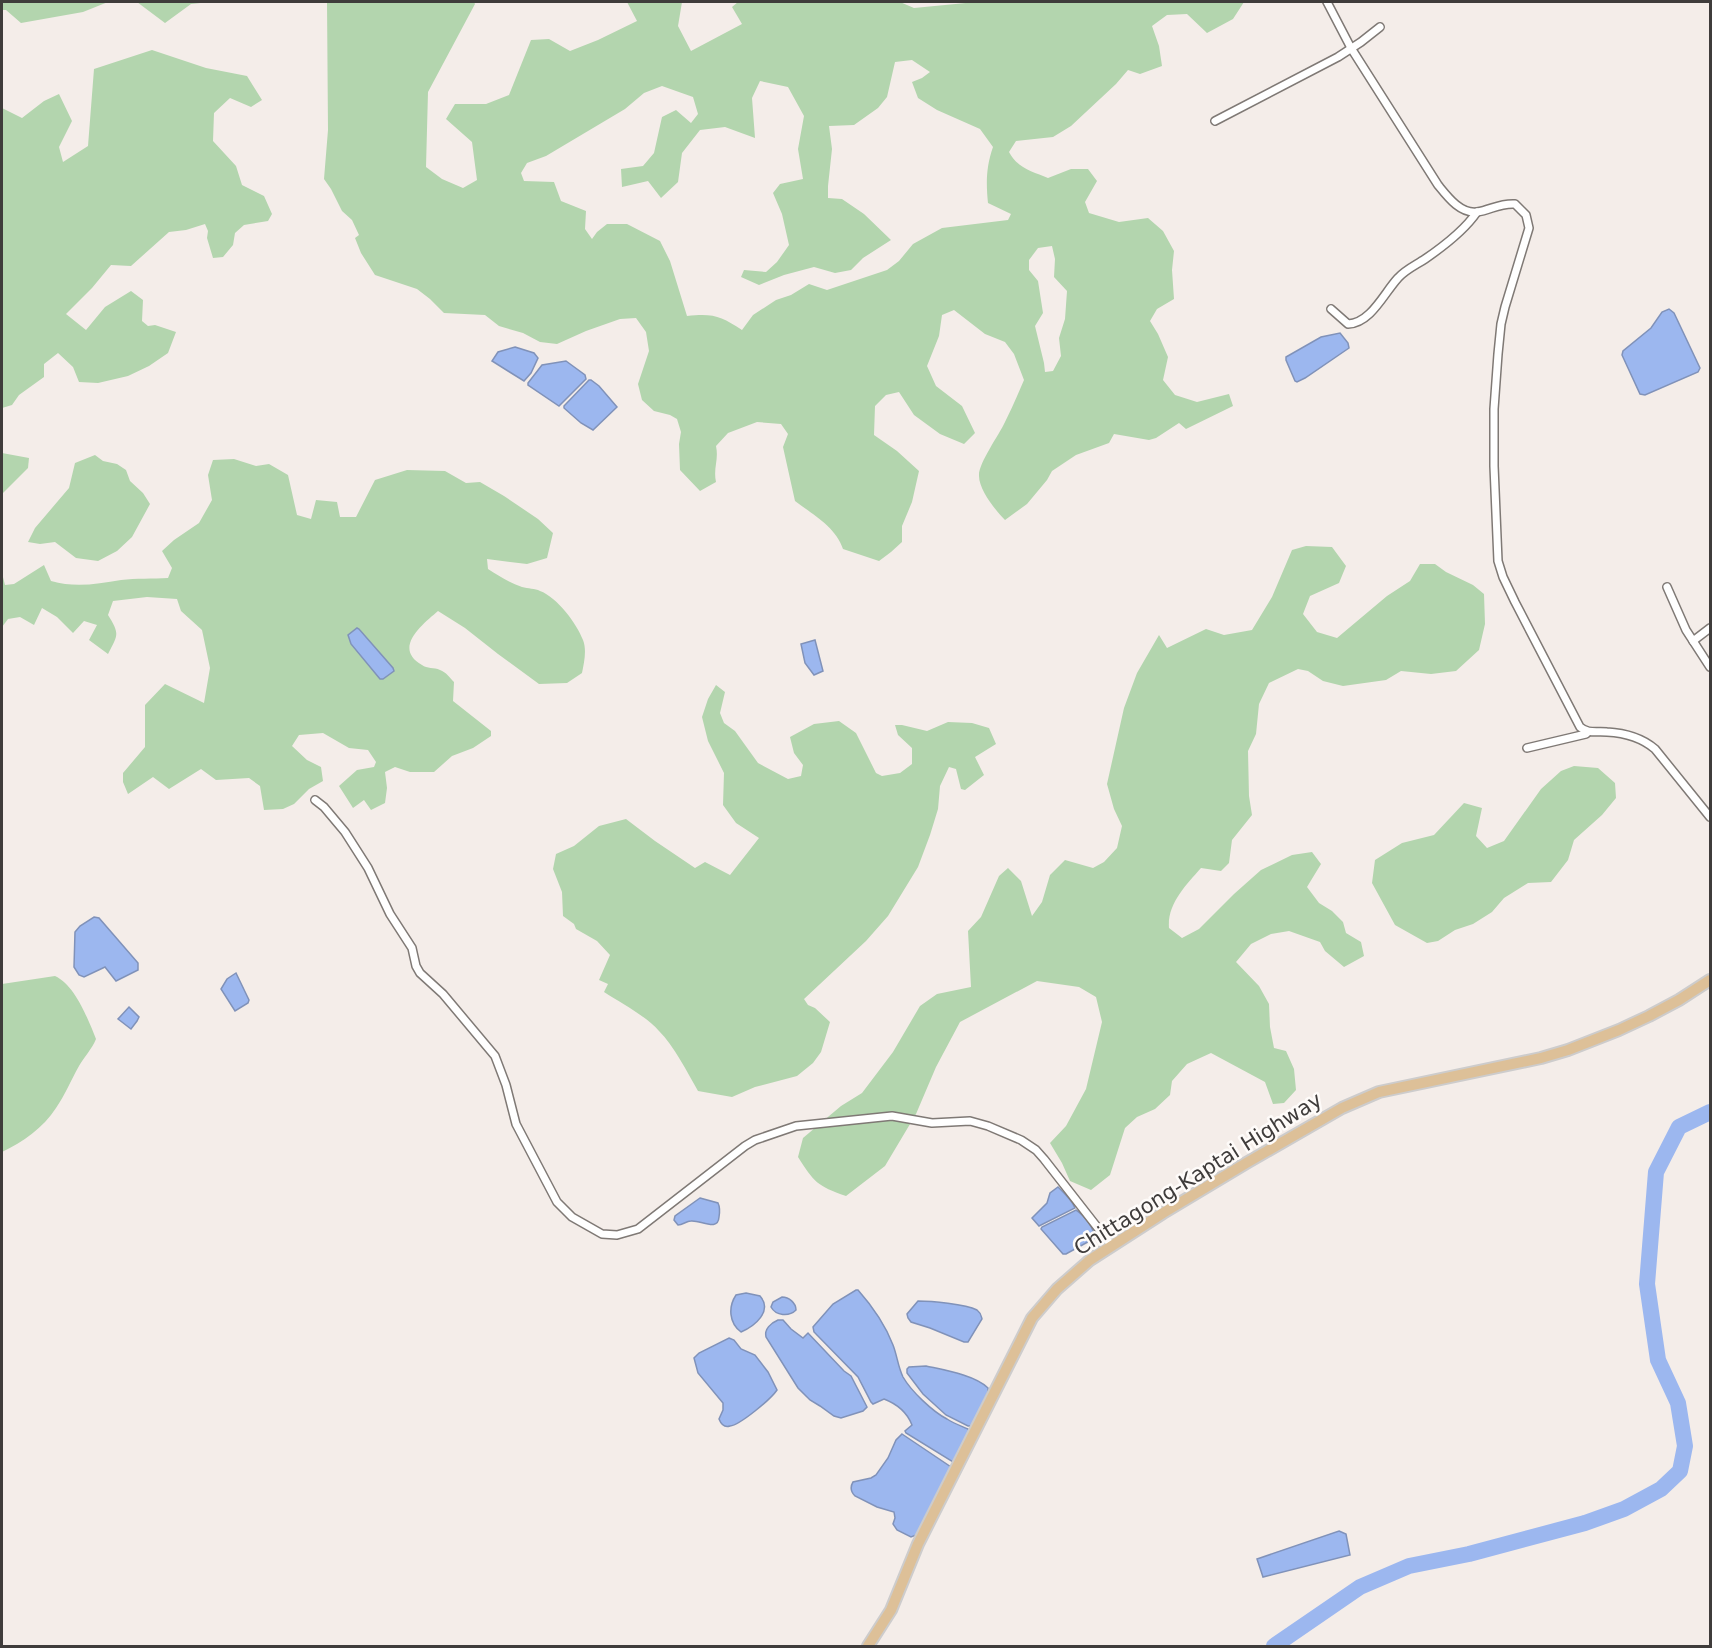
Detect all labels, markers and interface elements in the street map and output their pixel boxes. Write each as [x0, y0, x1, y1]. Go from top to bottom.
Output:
street label: Chittagong-Kaptai Highway [1070, 1088, 1326, 1260]

